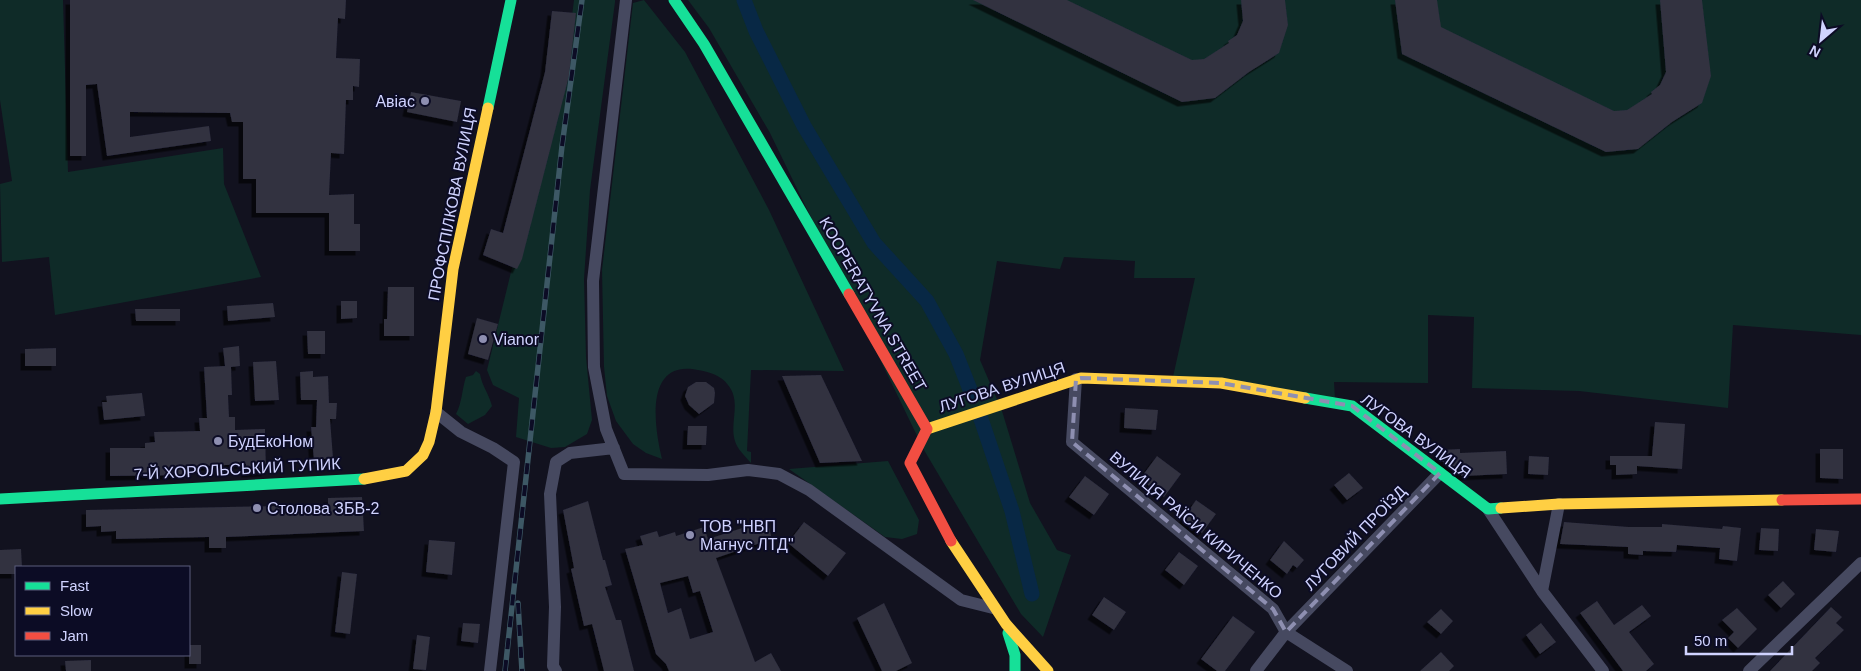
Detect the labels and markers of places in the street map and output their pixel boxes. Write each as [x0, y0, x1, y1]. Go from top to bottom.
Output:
place label: Авіас [375, 93, 415, 110]
marker: Авіас [419, 95, 431, 107]
place label: Vianor [493, 331, 540, 348]
marker: Vianor [477, 333, 489, 345]
place label: БудЕкоНом [228, 433, 313, 450]
marker: БудЕкоНом [212, 435, 224, 447]
place label: Столова ЗБВ-2 [267, 500, 379, 517]
marker: Столова ЗБВ-2 [251, 502, 263, 514]
place label: ТОВ "НВП Магнус ЛТД" [700, 518, 794, 553]
marker: ТОВ "НВП Магнус ЛТД" [684, 529, 696, 541]

